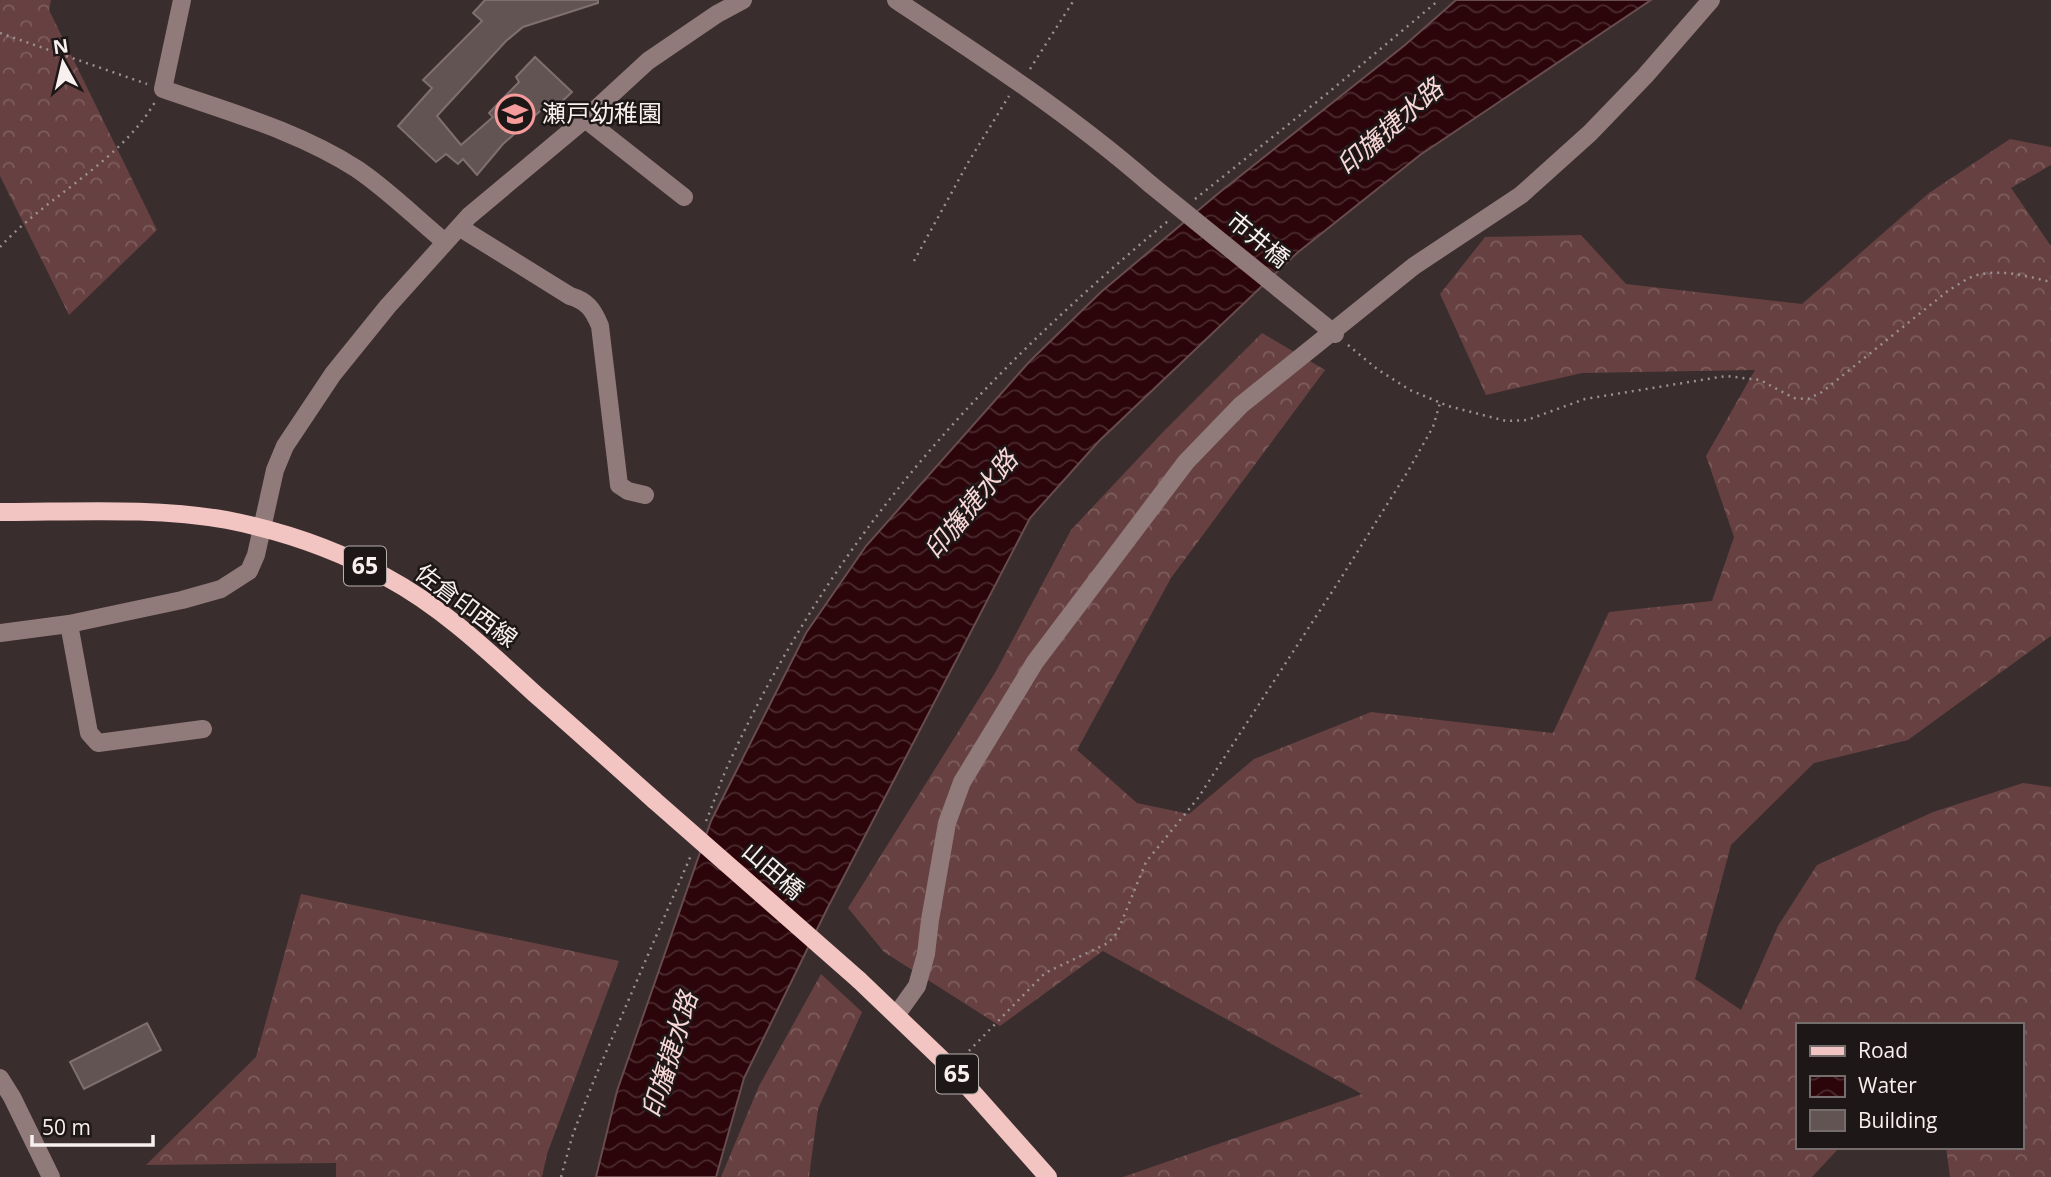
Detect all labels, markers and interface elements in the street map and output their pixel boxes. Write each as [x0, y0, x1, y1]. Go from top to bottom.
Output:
north arrow [28, 28, 98, 98]
text: N [51, 32, 70, 60]
water label: 印旛捷水路 [1328, 69, 1452, 182]
school or university icon: 瀬戸幼稚園 [494, 93, 536, 135]
place label: 瀬戸幼稚園 [542, 96, 662, 129]
street label: 市井橋 [1221, 203, 1297, 274]
water label: 印旛捷水路 [915, 441, 1026, 566]
road number: 65 [344, 546, 386, 586]
street label: 佐倉印西線 [409, 556, 525, 654]
street label: 山田橋 [736, 834, 812, 906]
water label: 印旛捷水路 [633, 985, 706, 1122]
legend [1796, 1023, 2023, 1149]
text: Road [1858, 1036, 1908, 1064]
road number: 65 [936, 1054, 978, 1093]
text: Water [1858, 1071, 1917, 1099]
scale bar [32, 1104, 152, 1148]
text: Building [1858, 1106, 1937, 1134]
text: 50 m [42, 1113, 91, 1141]

